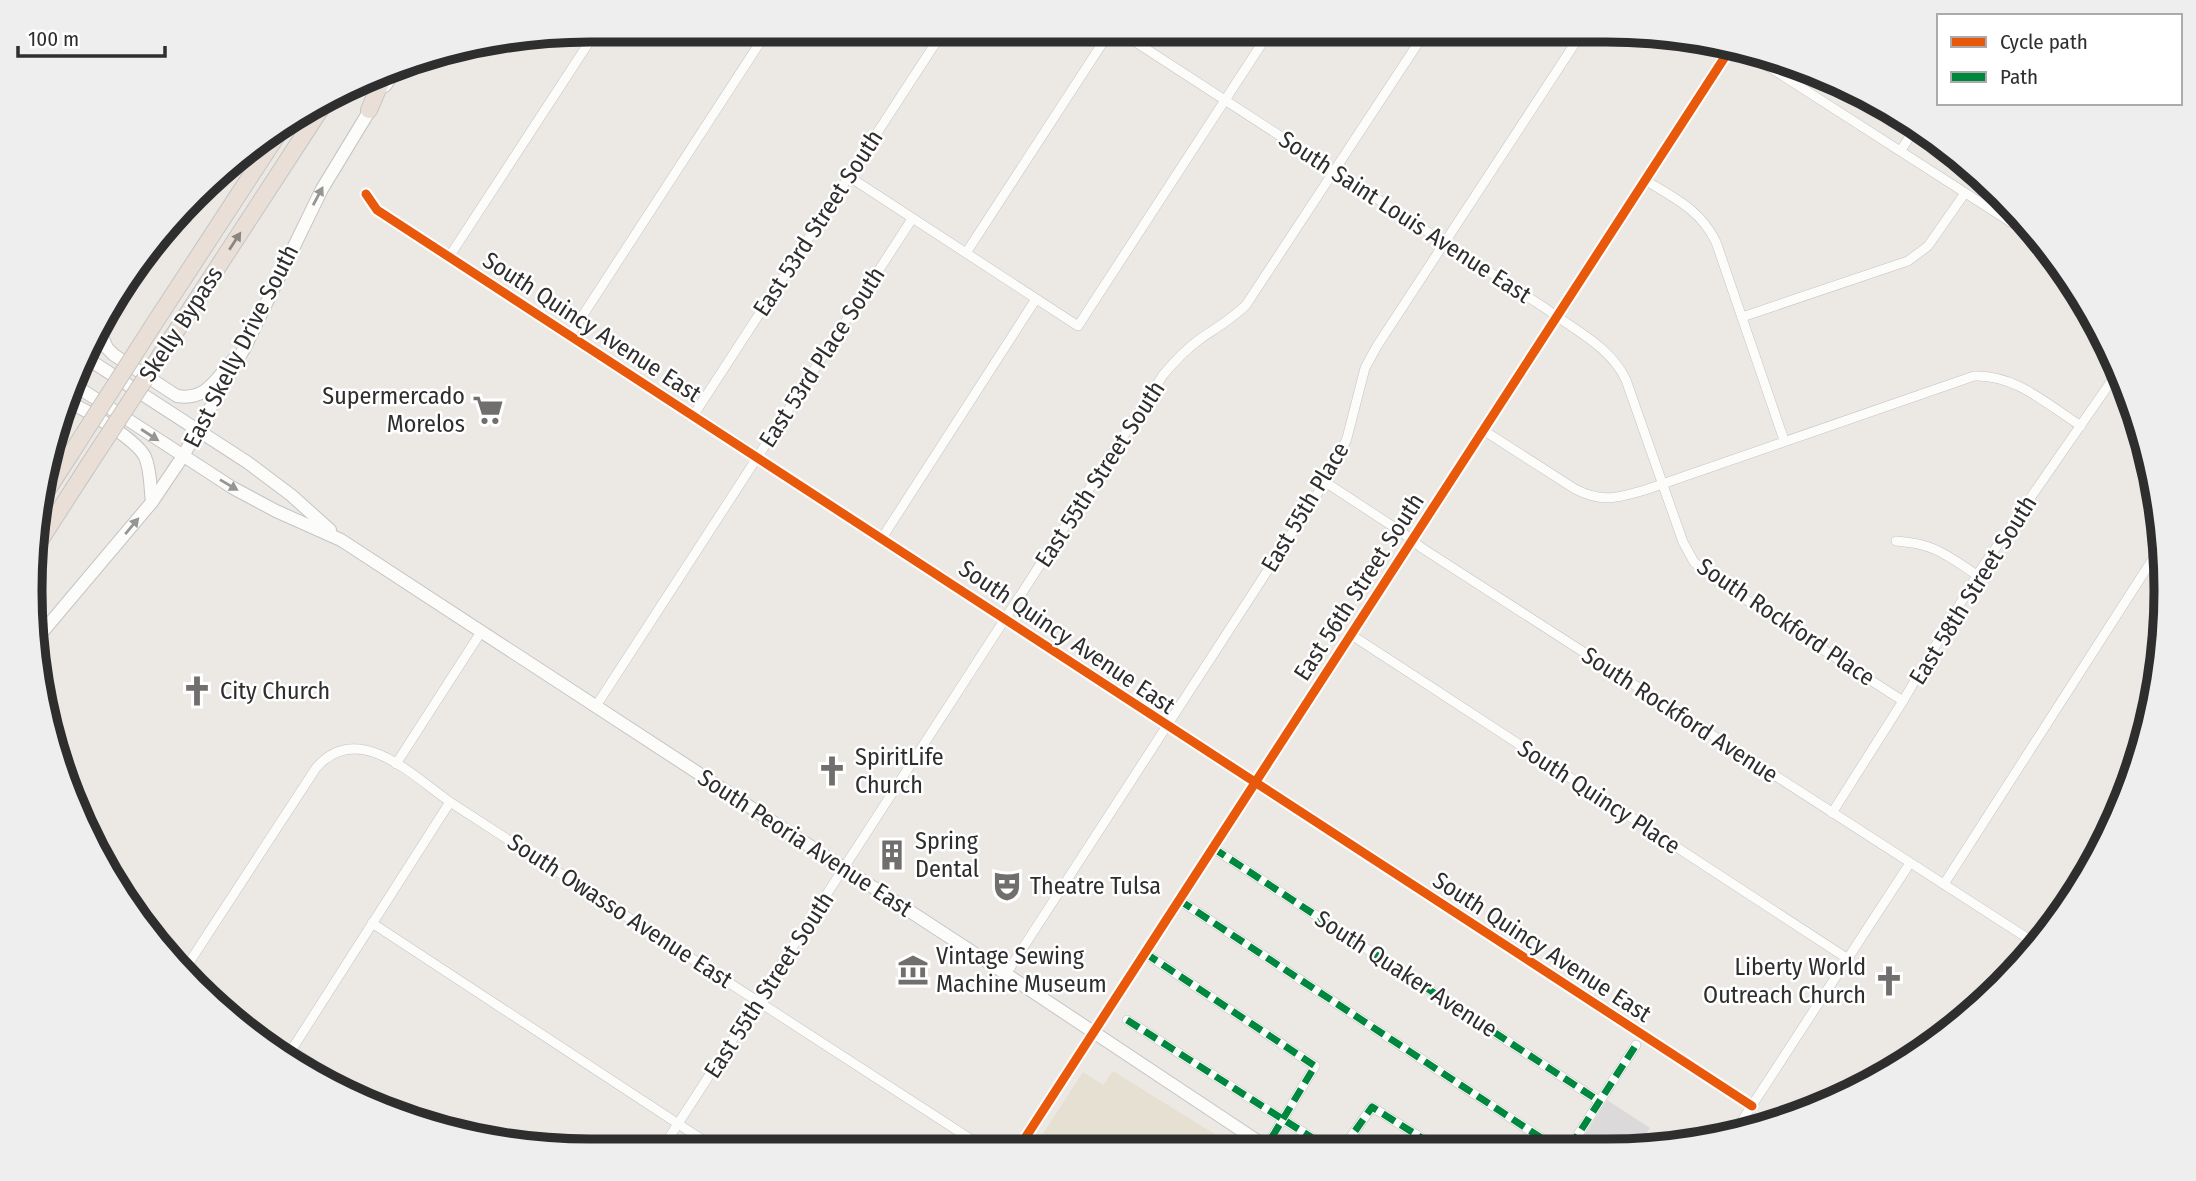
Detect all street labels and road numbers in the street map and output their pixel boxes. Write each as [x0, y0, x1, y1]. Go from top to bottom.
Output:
street label: East 53rd Street South [747, 125, 889, 321]
street label: South Saint Louis Avenue East [1274, 125, 1536, 309]
street label: East Skelly Drive South [178, 240, 304, 452]
street label: South Quincy Avenue East [478, 246, 706, 408]
street label: Skelly Bypass [133, 261, 229, 387]
street label: East 53rd Place South [753, 262, 891, 452]
street label: East 55th Street South [1029, 376, 1171, 572]
street label: East 55th Place [1255, 437, 1355, 577]
street label: East 56th Street South [1288, 488, 1430, 686]
street label: East 58th Street South [1903, 490, 2043, 690]
street label: South Rockford Place [1692, 552, 1880, 692]
street label: South Quincy Avenue East [954, 554, 1180, 720]
street label: South Rockford Avenue [1577, 641, 1783, 789]
street label: South Quincy Place [1512, 734, 1686, 860]
street label: South Peoria Avenue East [693, 763, 917, 923]
street label: South Owasso Avenue East [502, 828, 738, 994]
street label: South Quincy Avenue East [1428, 866, 1656, 1028]
street label: East 55th Street South [698, 887, 840, 1083]
street label: South Quaker Avenue [1310, 905, 1502, 1043]

